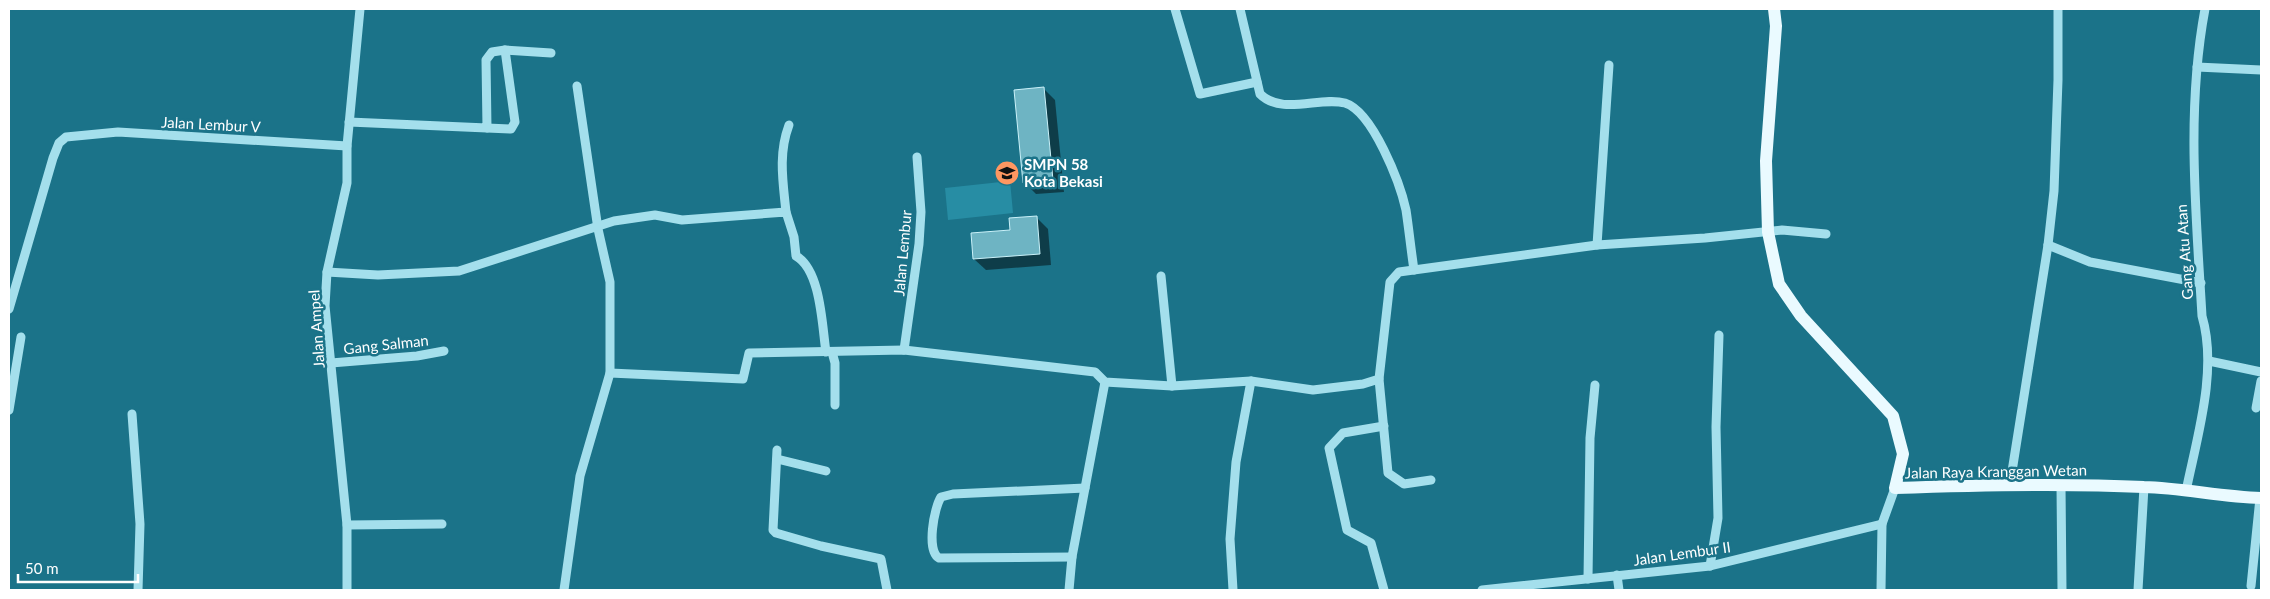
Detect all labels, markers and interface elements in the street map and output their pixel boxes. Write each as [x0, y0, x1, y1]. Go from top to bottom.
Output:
street label: Jalan Lembur V [161, 112, 262, 136]
place label: SMPN 58 Kota Bekasi [1024, 155, 1103, 190]
school or university icon: SMPN 58 Kota Bekasi [994, 160, 1020, 186]
street label: Gang Atu Atan [2172, 204, 2196, 300]
street label: Jalan Lembur [889, 209, 915, 297]
street label: Jalan Ampel [304, 289, 328, 369]
street label: Gang Salman [343, 331, 429, 357]
street label: Jalan Raya Kranggan Wetan [1905, 460, 2087, 482]
street label: Jalan Lembur II [1632, 537, 1732, 569]
scale bar [18, 552, 138, 584]
text: 50 m [25, 559, 59, 577]

